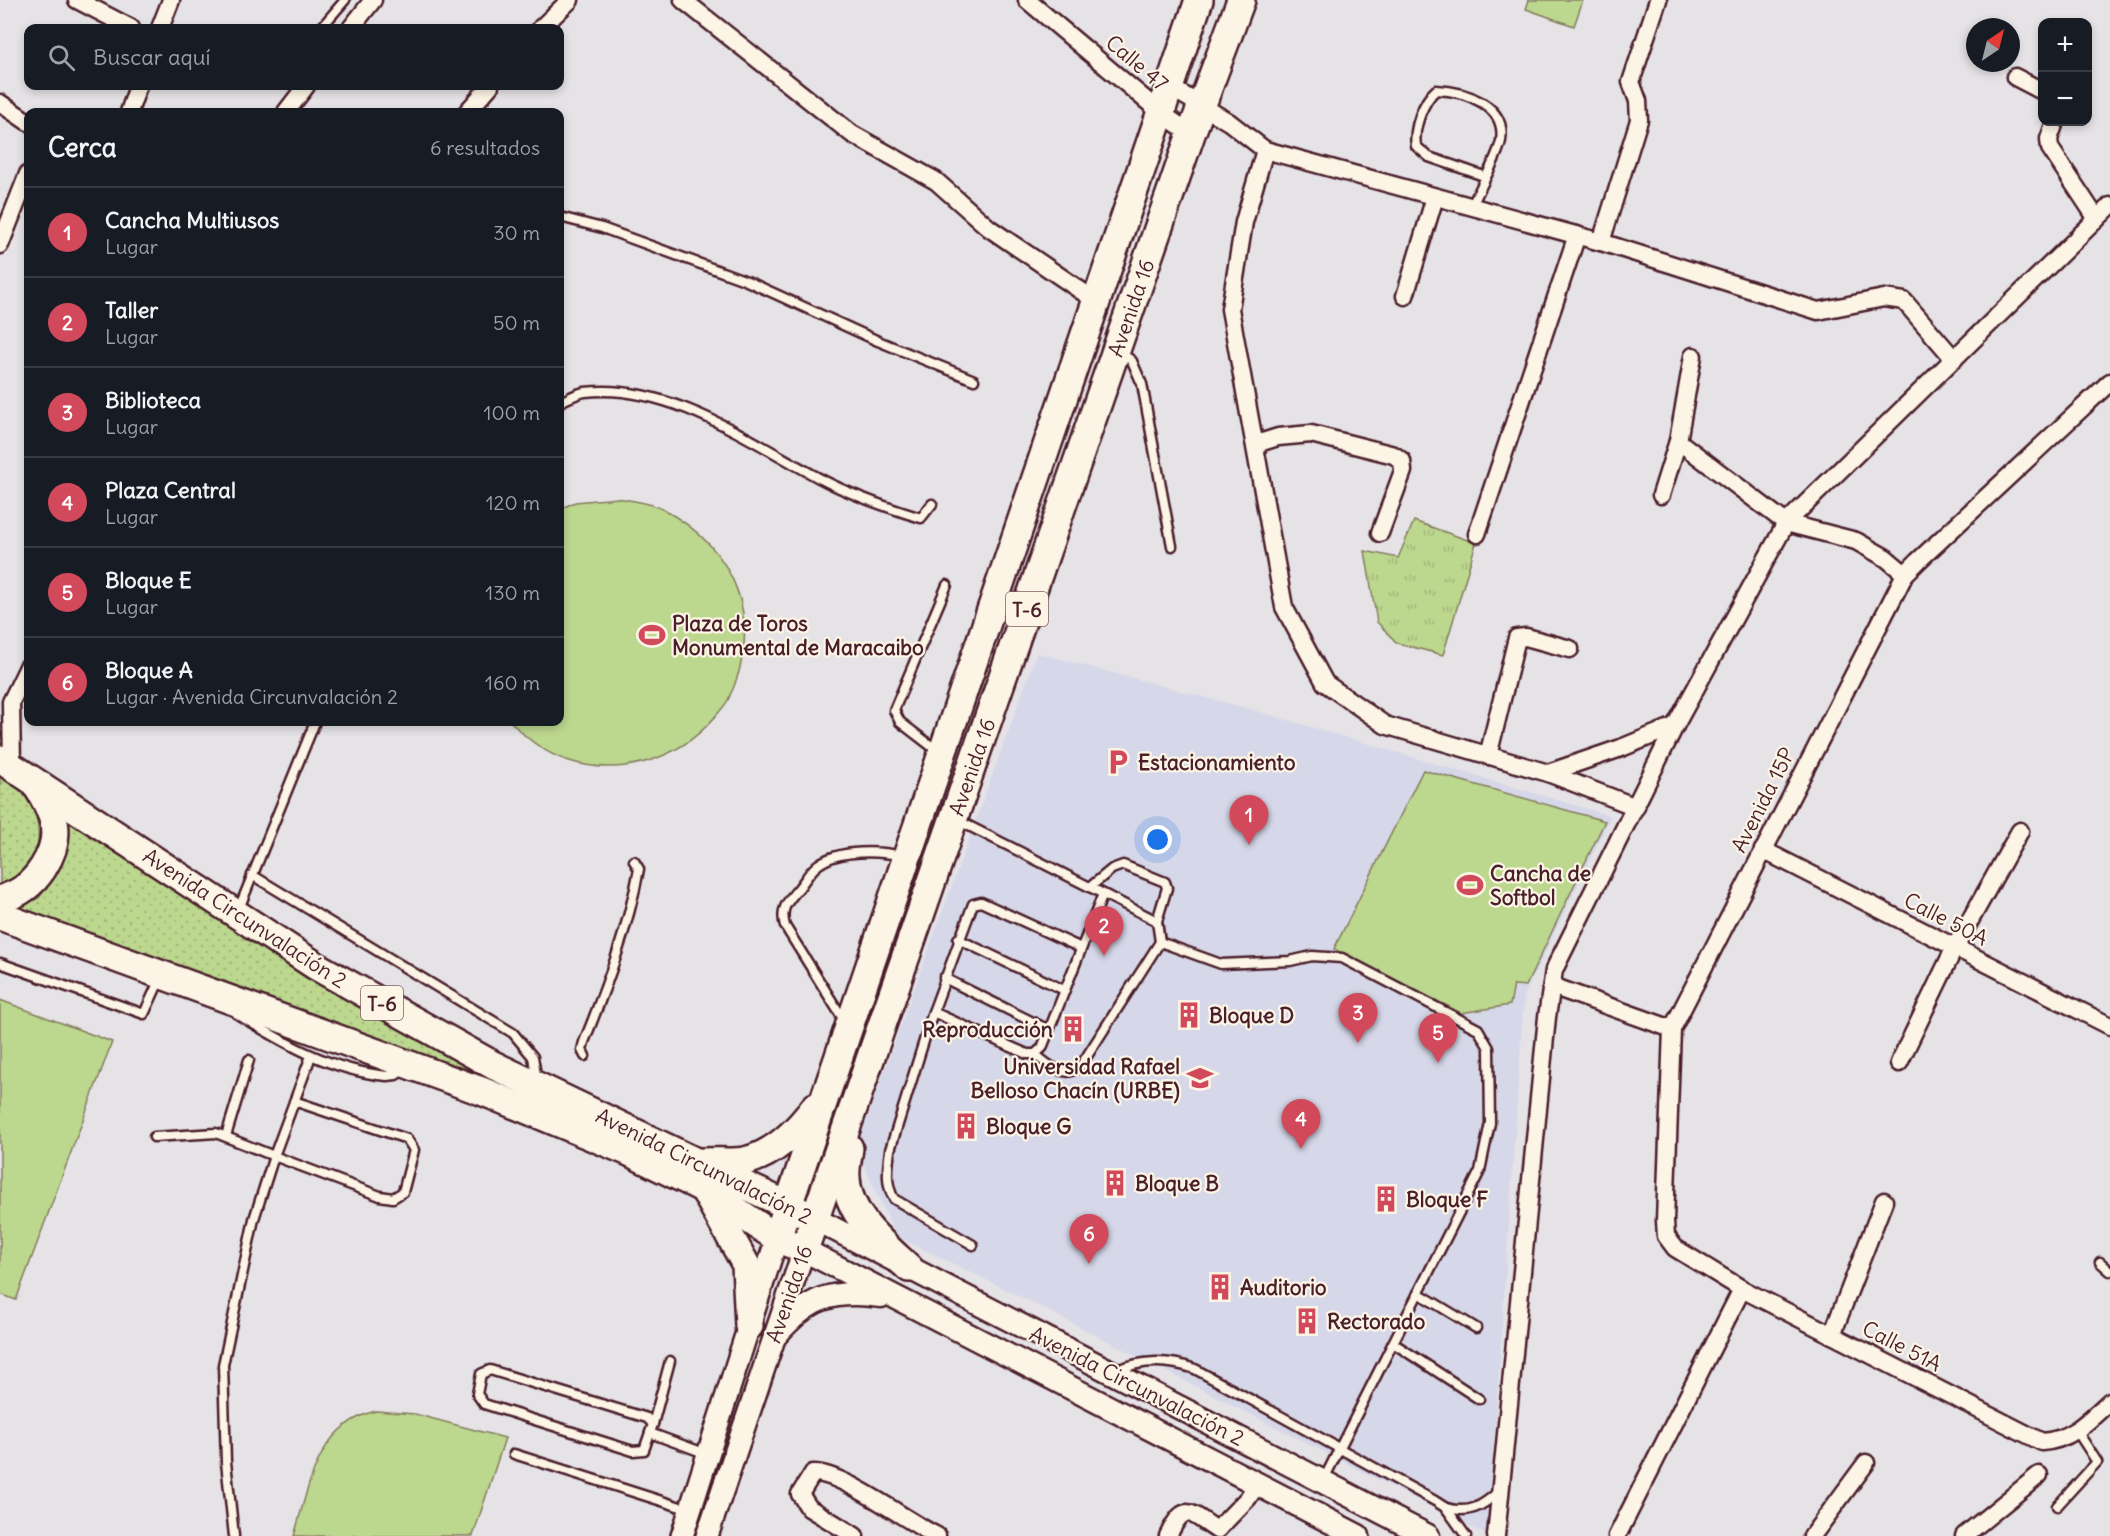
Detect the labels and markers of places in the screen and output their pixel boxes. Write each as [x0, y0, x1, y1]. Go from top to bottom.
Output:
place label: Plaza de Toros Monumental de Maracaibo [672, 610, 924, 661]
sports icon: Plaza de Toros Monumental de Maracaibo [637, 620, 667, 650]
parking icon: Estacionamiento [1103, 747, 1133, 777]
place label: Estacionamiento [1138, 749, 1296, 776]
pin: 1 [1230, 796, 1268, 845]
place label: Cancha de Softbol [1490, 860, 1591, 911]
sports icon: Cancha de Softbol [1455, 870, 1485, 900]
pin: 2 [1084, 906, 1124, 956]
pin: 3 [1338, 994, 1378, 1043]
building icon: Bloque D [1174, 1000, 1204, 1030]
place label: Bloque D [1209, 1002, 1294, 1029]
building icon: Reproducción [1058, 1014, 1088, 1044]
pin: 5 [1418, 1014, 1458, 1063]
place label: Reproducción [922, 1016, 1053, 1043]
place label: Universidad Rafael Belloso Chacín (URBE) [970, 1053, 1180, 1104]
school or university icon: Universidad Rafael Belloso Chacín (URBE) [1185, 1063, 1215, 1093]
pin: 4 [1282, 1100, 1320, 1149]
building icon: Bloque G [951, 1111, 981, 1141]
place label: Bloque G [986, 1113, 1072, 1140]
building icon: Bloque B [1100, 1168, 1130, 1198]
place label: Bloque B [1135, 1170, 1219, 1197]
building icon: Bloque F [1371, 1184, 1401, 1214]
place label: Bloque F [1406, 1186, 1488, 1213]
pin: 6 [1070, 1214, 1108, 1264]
building icon: Auditorio [1205, 1272, 1235, 1302]
place label: Auditorio [1240, 1274, 1327, 1301]
building icon: Rectorado [1292, 1306, 1322, 1336]
place label: Rectorado [1327, 1308, 1425, 1335]

